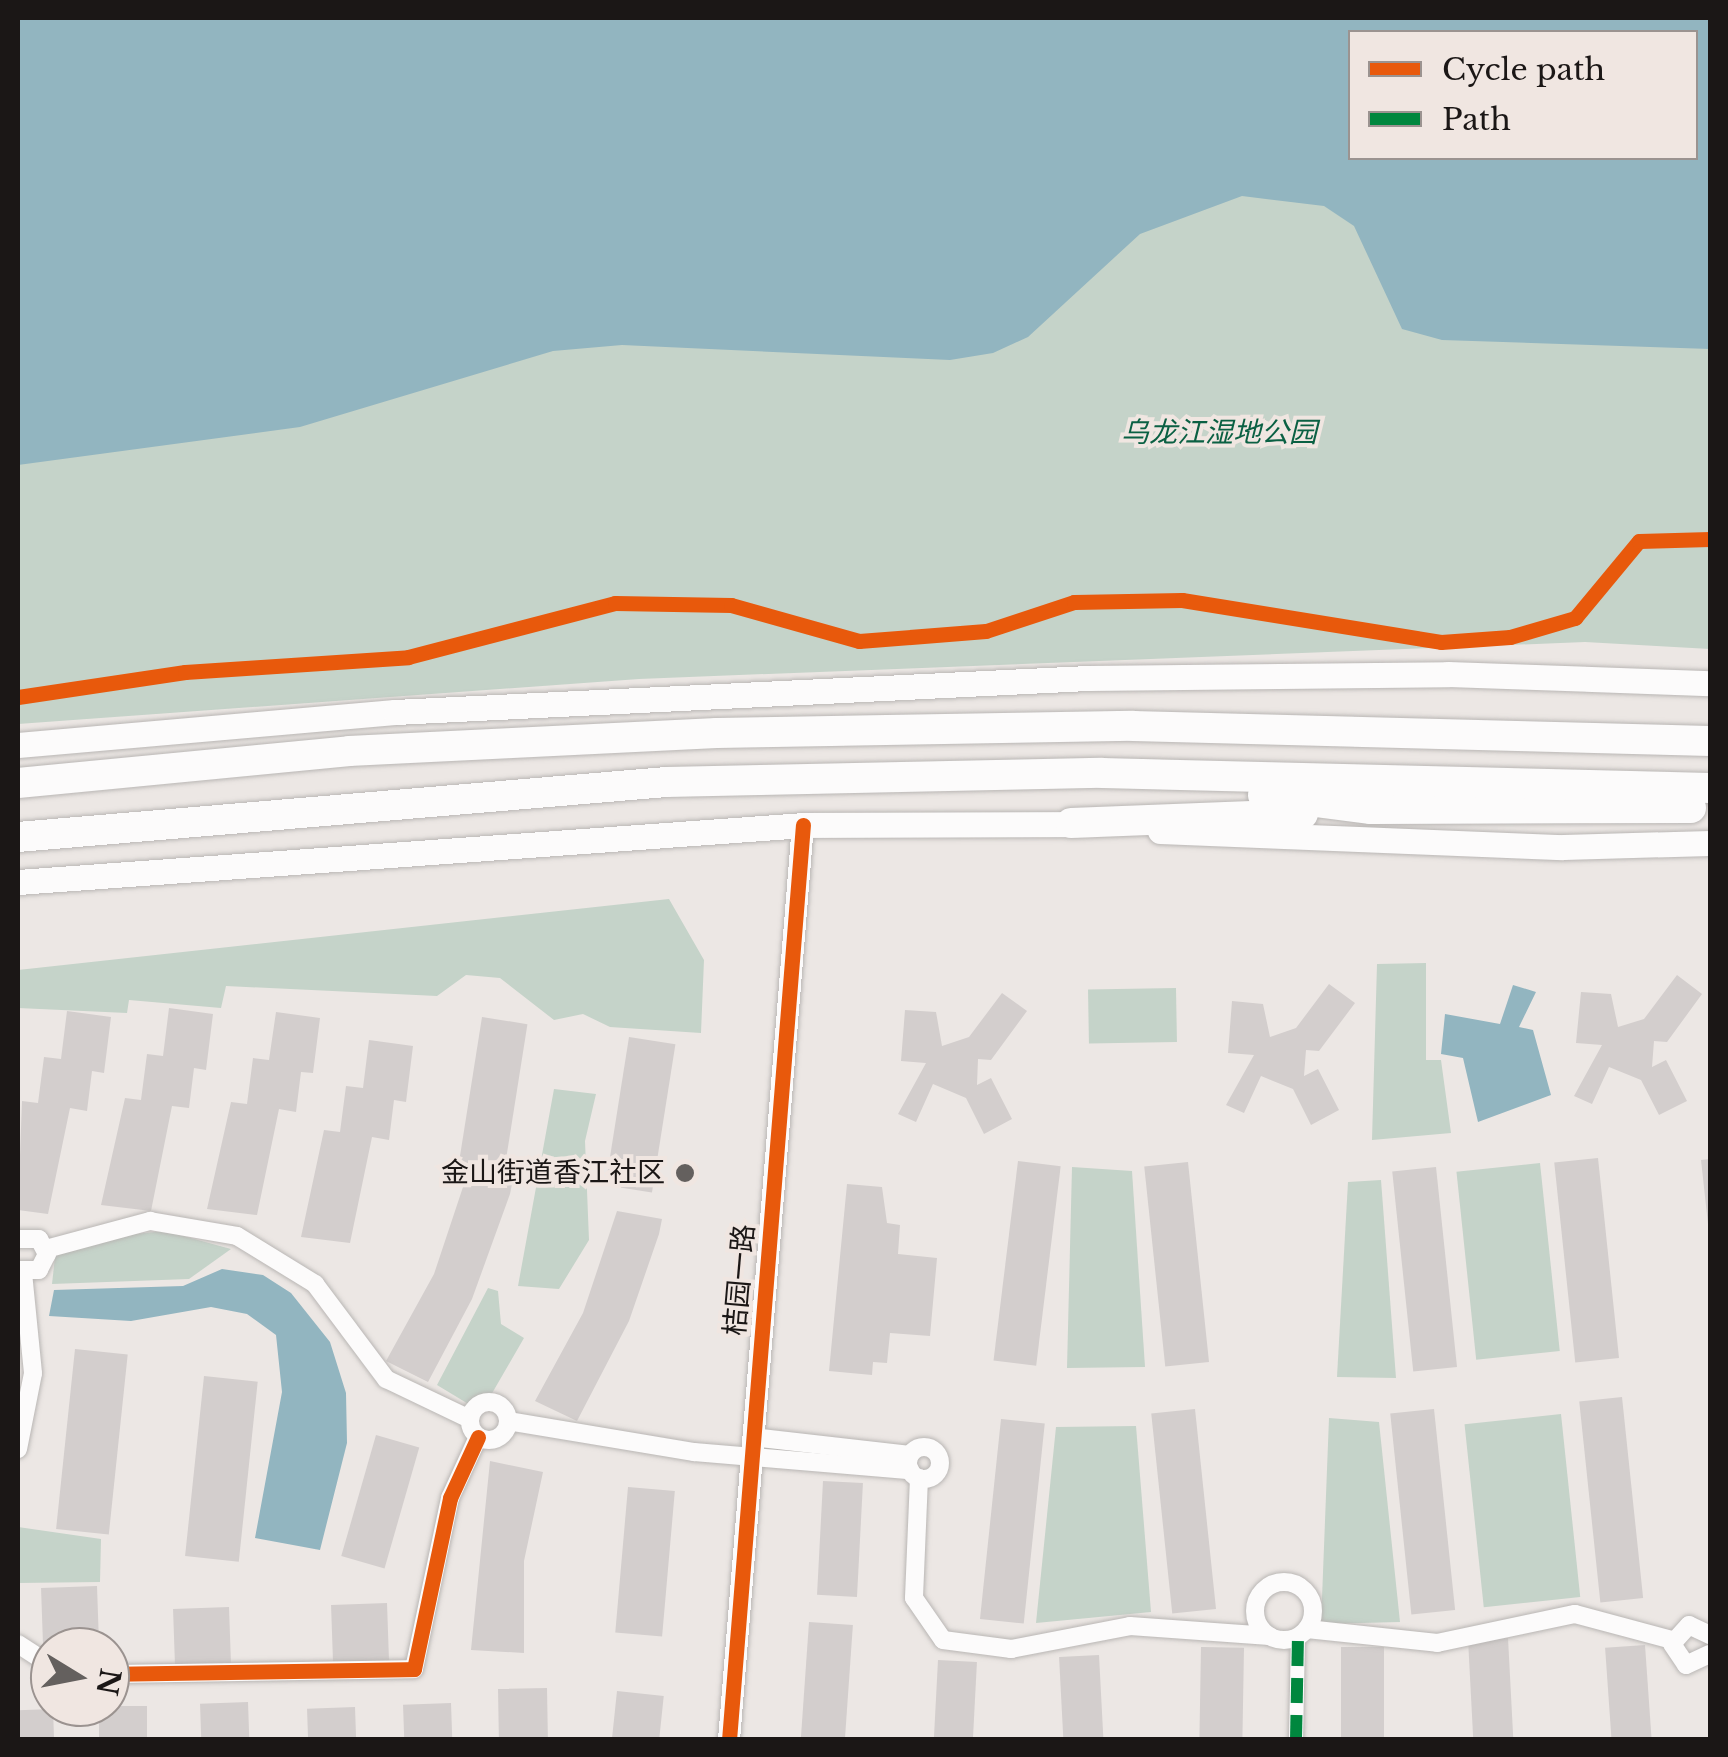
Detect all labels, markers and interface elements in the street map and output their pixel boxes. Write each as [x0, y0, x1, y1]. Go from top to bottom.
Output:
legend [1348, 30, 1698, 160]
text: Cycle path [1442, 51, 1605, 88]
text: Path [1442, 101, 1511, 138]
park label: 乌龙江湿地公园 [1121, 416, 1317, 450]
place label: 金山街道香江社区 [441, 1156, 665, 1190]
marker: 金山街道香江社区 [674, 1162, 696, 1184]
street label: 桔园一路 [718, 1223, 762, 1337]
north arrow [30, 1627, 130, 1727]
text: N [89, 1666, 128, 1698]

